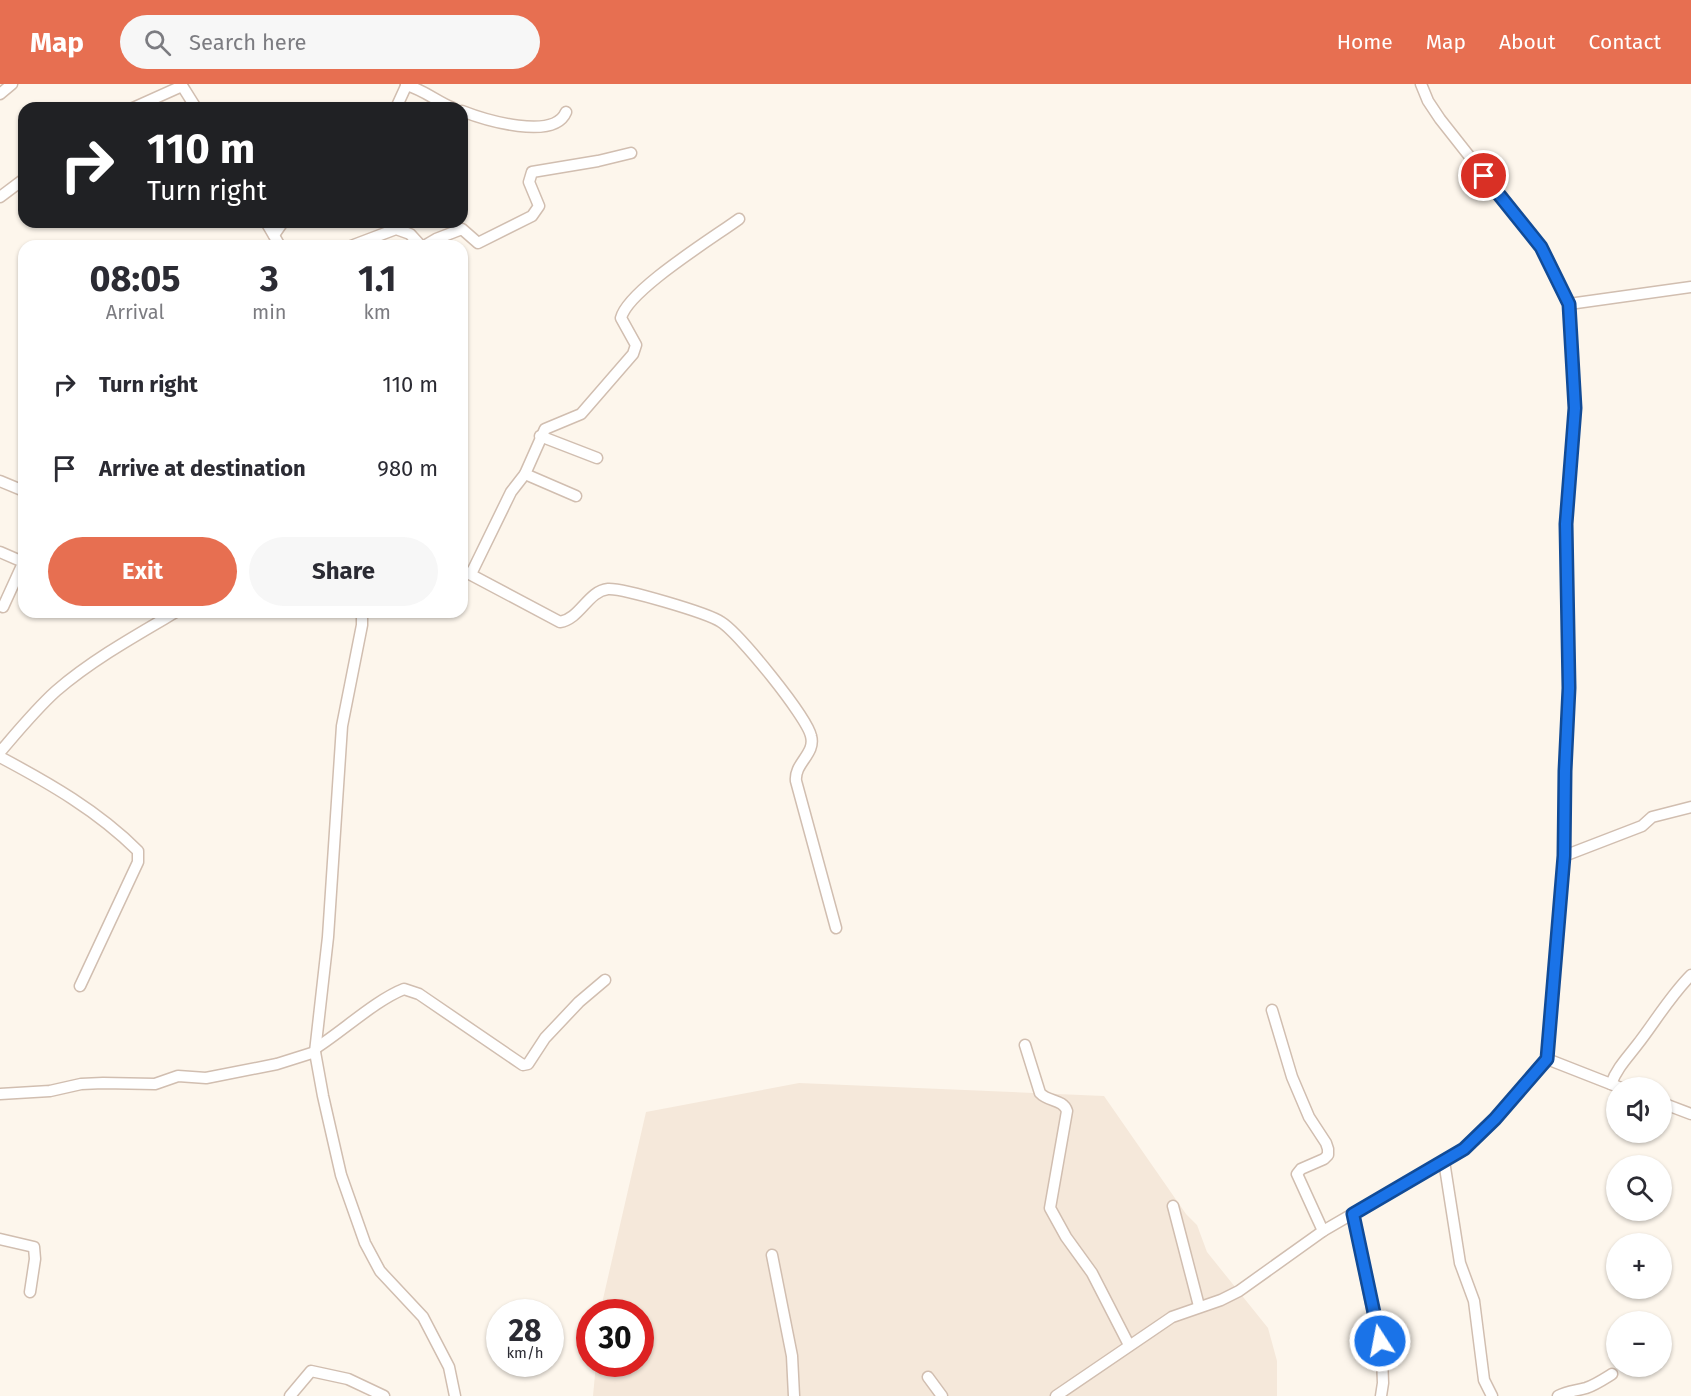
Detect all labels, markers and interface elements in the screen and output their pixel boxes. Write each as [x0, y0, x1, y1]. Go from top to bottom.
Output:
search box [120, 15, 540, 69]
text: Map [30, 26, 84, 59]
icon: search [141, 26, 174, 59]
text: Search here [189, 29, 307, 56]
text: Home [1337, 29, 1393, 55]
text: Map [1426, 29, 1466, 55]
text: About [1499, 29, 1556, 55]
text: Contact [1589, 29, 1661, 55]
text: 110 m [147, 124, 255, 174]
icon: right [48, 126, 126, 204]
pin [1458, 150, 1509, 201]
icon: arrive [1467, 159, 1500, 192]
text: Turn right [147, 175, 267, 207]
text: 08:05 [90, 257, 181, 301]
text: 3 [260, 257, 279, 301]
text: 1.1 [358, 257, 396, 301]
text: Arrival [106, 300, 164, 324]
text: min [252, 300, 287, 324]
text: km [364, 300, 391, 324]
icon: right [48, 368, 81, 401]
text: Turn right [99, 371, 198, 398]
text: 110 m [382, 371, 438, 398]
icon: arrive [48, 452, 81, 485]
text: Arrive at destination [99, 455, 306, 482]
text: 980 m [377, 455, 438, 482]
button: Exit [48, 537, 237, 606]
button: Share [249, 537, 438, 606]
map controls [1606, 1077, 1672, 1377]
button: sound [1606, 1077, 1672, 1143]
button: search [1606, 1155, 1672, 1221]
button: + [1606, 1233, 1672, 1299]
speed limit sign: 30 [576, 1299, 654, 1377]
position arrow [1348, 1309, 1412, 1373]
button: − [1606, 1311, 1672, 1377]
text: 28 [509, 1313, 541, 1349]
text: km/h [506, 1344, 544, 1362]

